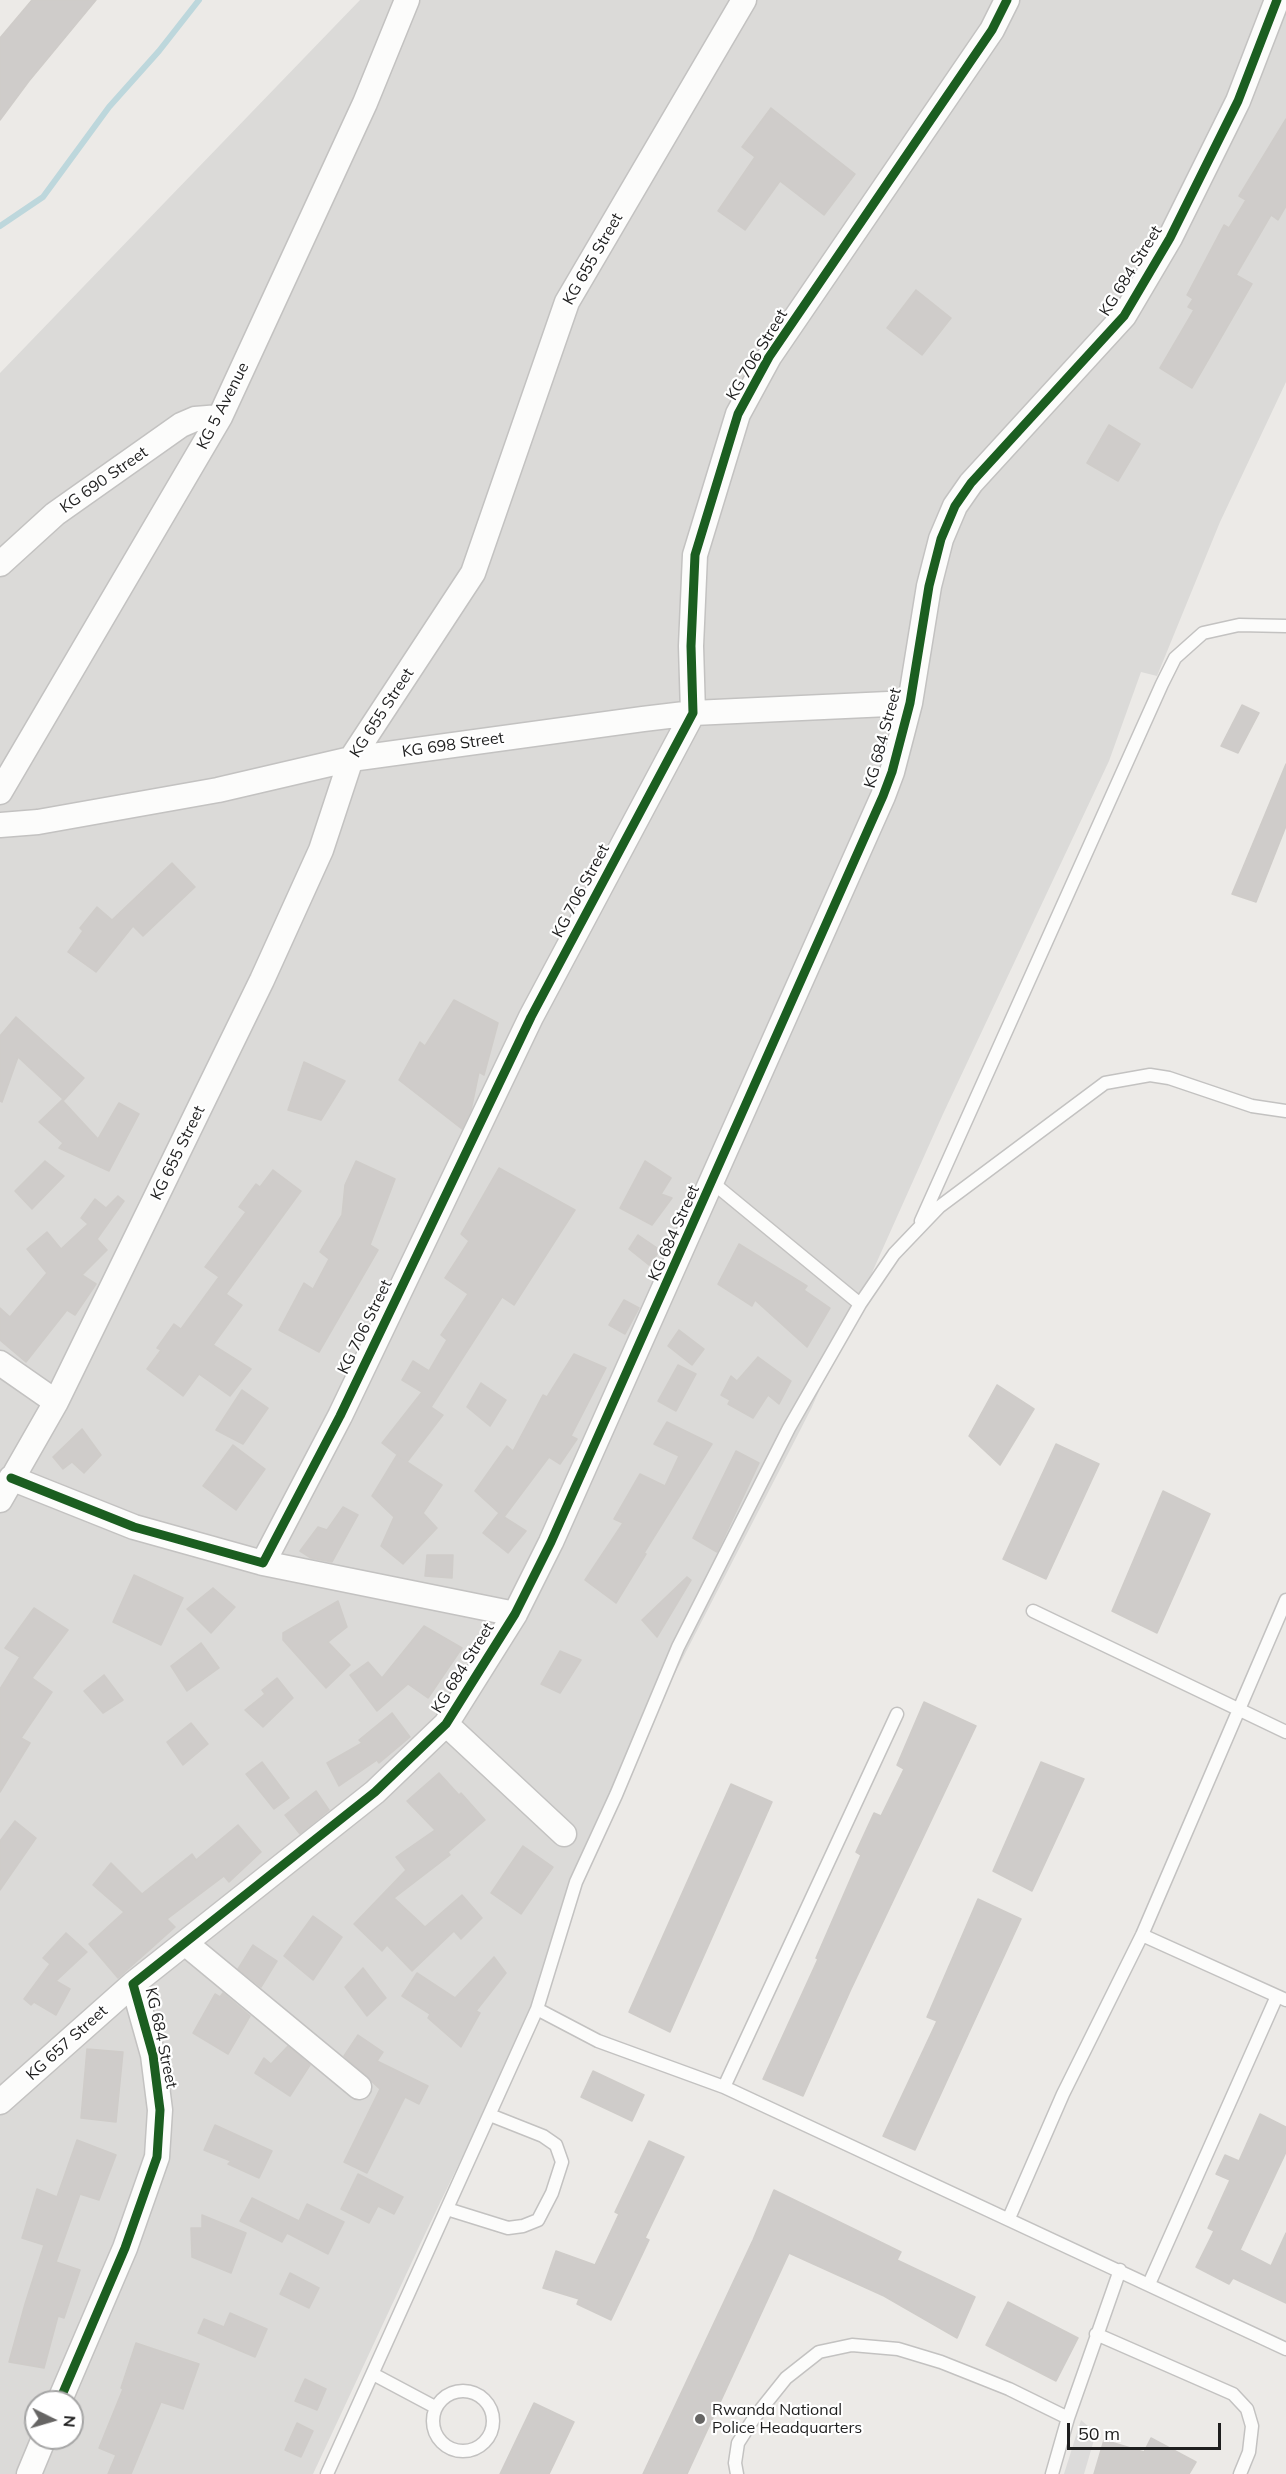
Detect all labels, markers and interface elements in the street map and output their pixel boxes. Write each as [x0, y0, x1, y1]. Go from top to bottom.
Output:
street label: KG 655 Street [559, 210, 627, 308]
street label: KG 684 Street [1096, 222, 1166, 320]
street label: KG 706 Street [722, 306, 792, 404]
street label: KG 5 Avenue [193, 359, 253, 453]
street label: KG 690 Street [56, 443, 152, 517]
street label: KG 655 Street [346, 665, 418, 761]
street label: KG 684 Street [860, 686, 906, 790]
street label: KG 698 Street [401, 728, 505, 762]
street label: KG 706 Street [548, 841, 614, 941]
street label: KG 655 Street [147, 1103, 209, 1203]
street label: KG 684 Street [644, 1182, 704, 1284]
street label: KG 706 Street [334, 1277, 396, 1377]
street label: KG 684 Street [428, 1619, 498, 1717]
street label: KG 684 Street [141, 1986, 181, 2090]
street label: KG 657 Street [22, 2001, 112, 2085]
north arrow [24, 2390, 84, 2450]
place label: Rwanda National Police Headquarters [712, 2400, 862, 2438]
scale bar [1070, 2411, 1224, 2449]
marker: Rwanda National Police Headquarters [693, 2412, 707, 2426]
text: N [59, 2414, 80, 2428]
text: 50 m [1078, 2422, 1120, 2445]

